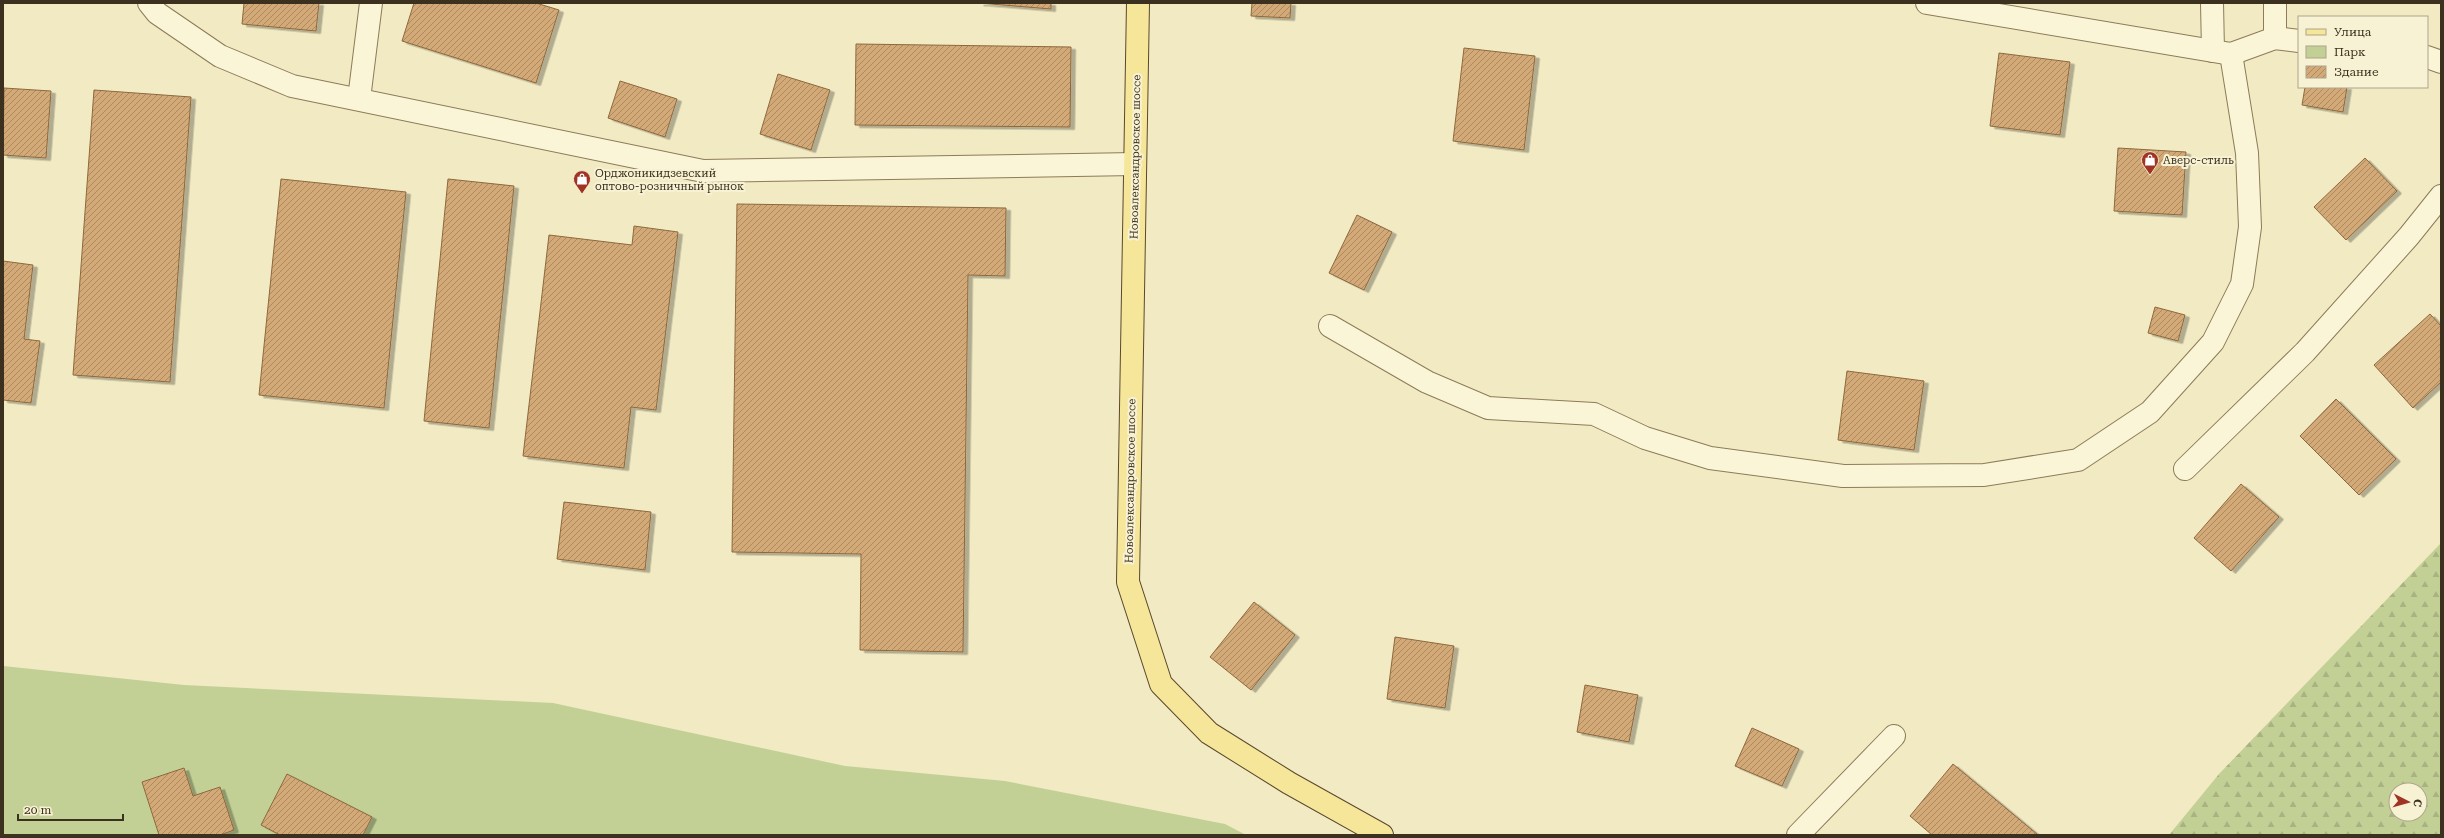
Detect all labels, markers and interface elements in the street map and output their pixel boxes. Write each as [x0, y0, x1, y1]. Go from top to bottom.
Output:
legend [2298, 16, 2428, 88]
text: Улица [2334, 25, 2372, 39]
text: Парк [2334, 45, 2366, 59]
text: Здание [2334, 65, 2379, 79]
street label: Новоалександровское шоссе [1128, 75, 1143, 239]
shop icon: Аверс-стиль [2140, 150, 2160, 175]
place label: Аверс-стиль [2163, 154, 2234, 167]
place label: Орджоникидзевский оптово-розничный рынок [595, 167, 744, 193]
shop icon: Орджоникидзевский оптово-розничный рынок [572, 169, 592, 194]
street label: Новоалександровское шоссе [1123, 399, 1138, 563]
north arrow [2388, 782, 2428, 822]
scale bar [18, 796, 123, 822]
text: С [2411, 798, 2424, 808]
text: 20 m [24, 803, 51, 817]

